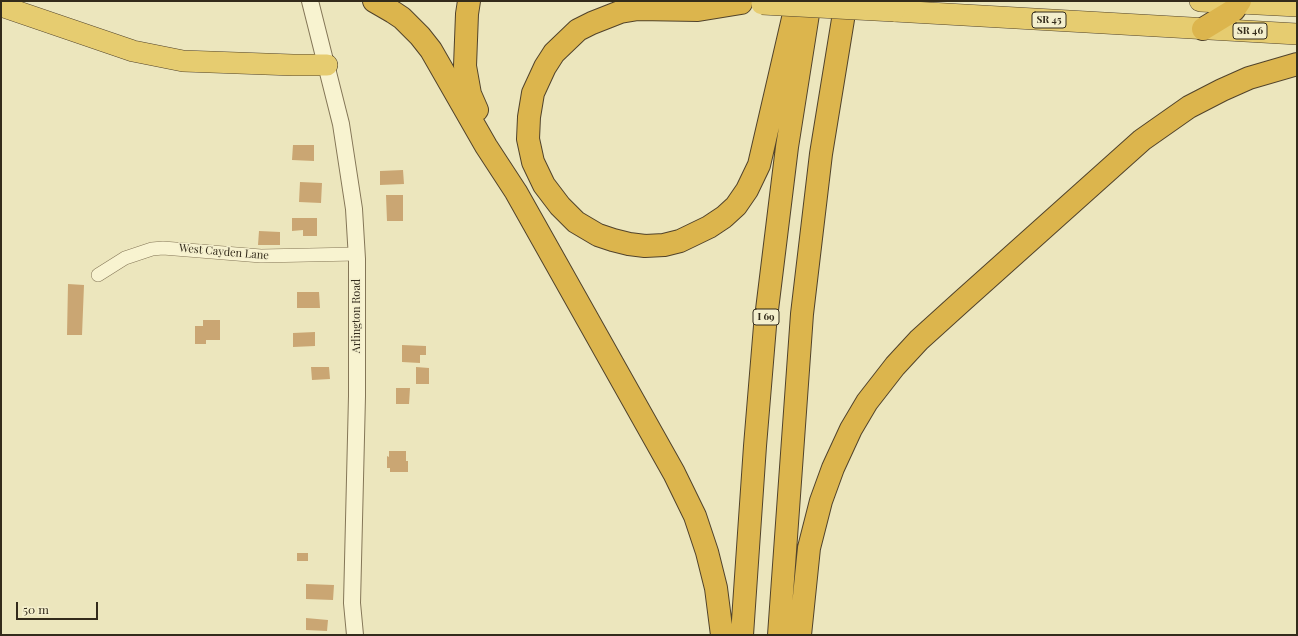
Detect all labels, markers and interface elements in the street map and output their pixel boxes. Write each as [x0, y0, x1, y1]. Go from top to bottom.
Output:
road number: SR 45 [1032, 12, 1066, 28]
road number: SR 46 [1233, 23, 1267, 39]
street label: West Cayden Lane [179, 241, 269, 263]
street label: Arlington Road [350, 279, 364, 353]
road number: I 69 [753, 309, 779, 325]
scale bar [18, 594, 100, 620]
text: 50 m [23, 601, 49, 617]

